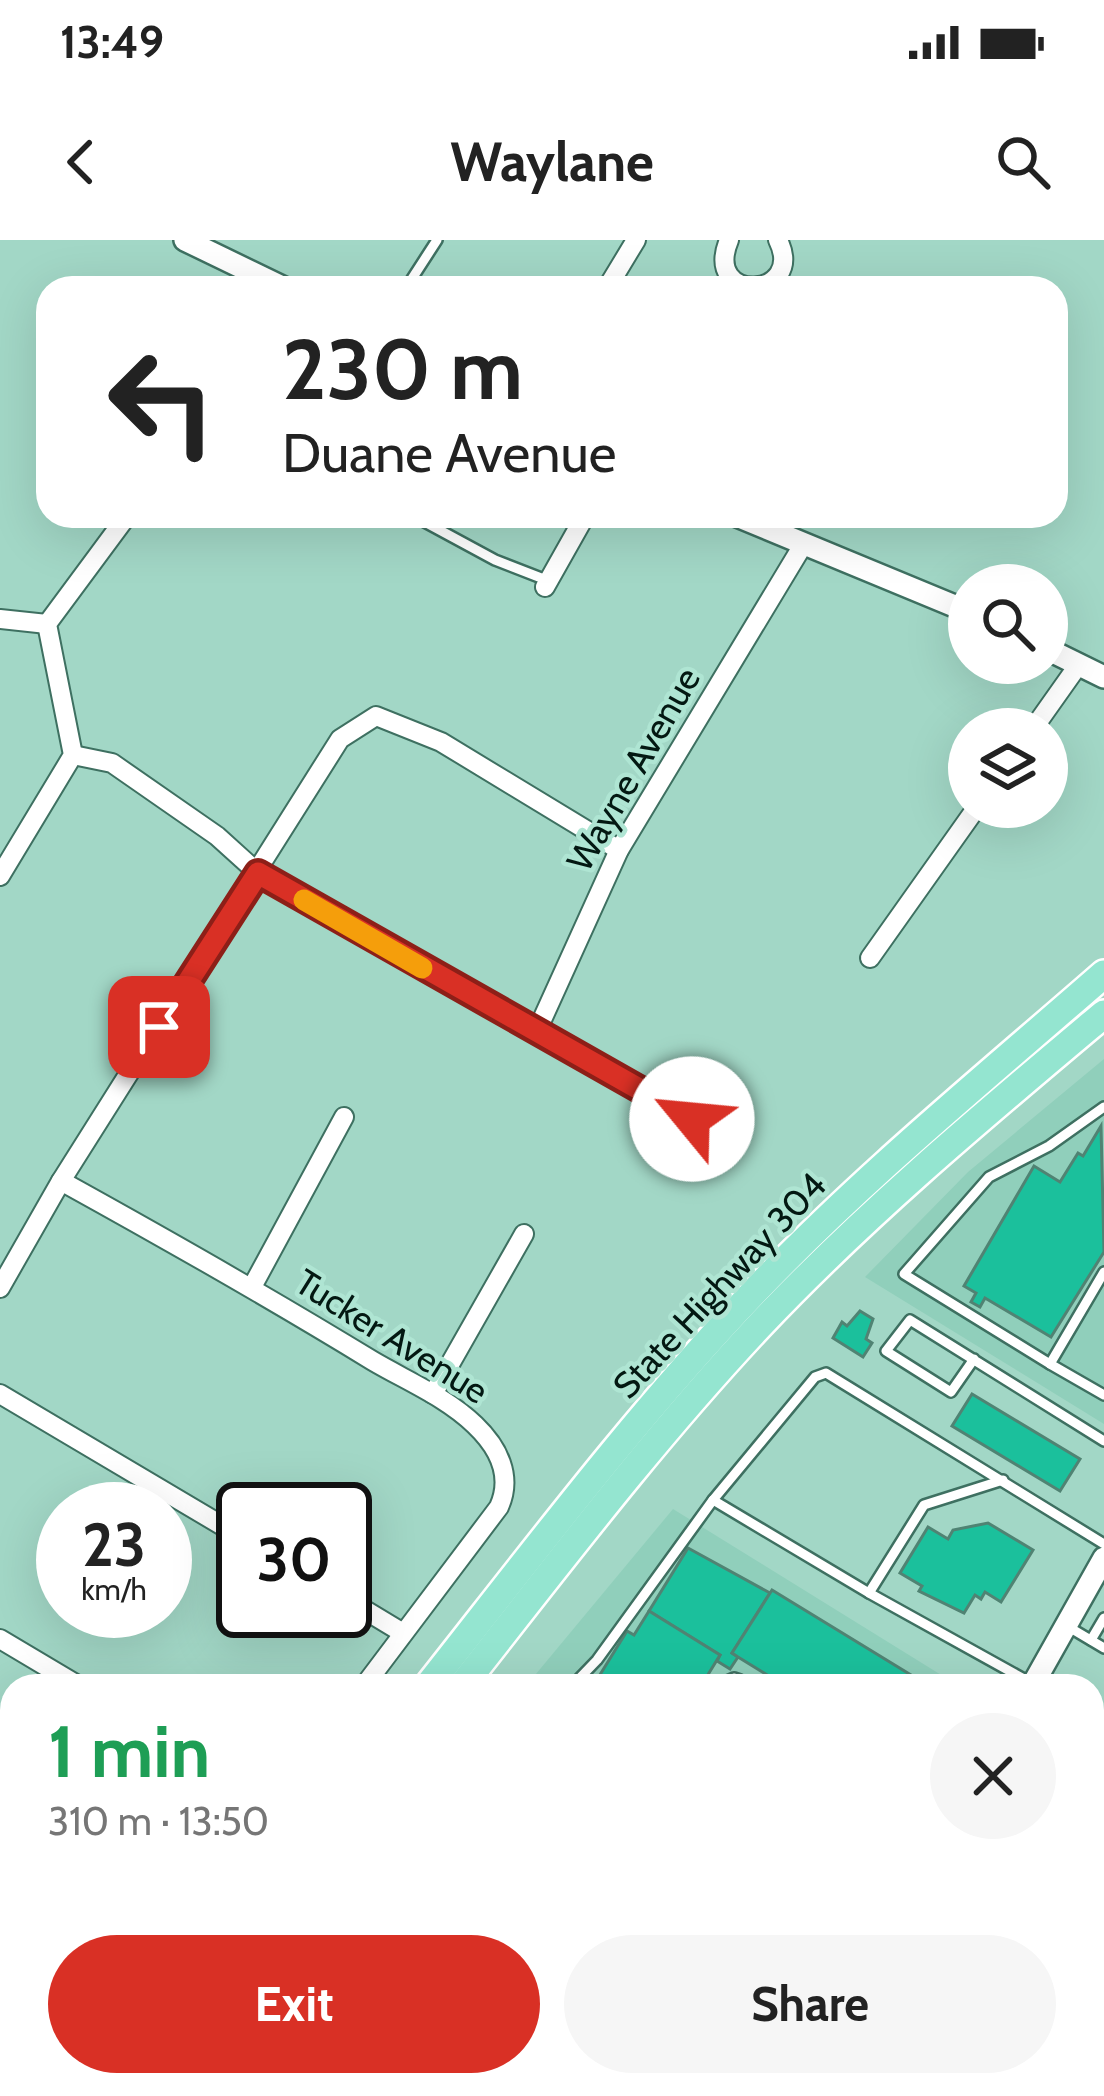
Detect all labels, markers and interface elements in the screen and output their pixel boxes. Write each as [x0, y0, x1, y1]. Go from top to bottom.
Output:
text: 13:49 [60, 15, 164, 69]
icon: back [48, 129, 114, 195]
text: Waylane [450, 129, 654, 195]
icon: search [990, 129, 1056, 195]
text: 230 m [282, 318, 523, 420]
icon: left [84, 324, 240, 480]
text: Duane Avenue [282, 420, 616, 486]
map controls [948, 564, 1068, 828]
button: search [948, 564, 1068, 684]
street label: Wayne Avenue [557, 659, 709, 879]
button: layers [948, 708, 1068, 828]
pin [108, 976, 210, 1078]
icon: arrive [126, 994, 192, 1060]
position arrow [629, 1056, 755, 1182]
street label: State Highway 304 [603, 1163, 835, 1407]
street label: Tucker Avenue [288, 1259, 496, 1413]
speed limit sign: 30 [216, 1482, 372, 1638]
text: 23 [82, 1508, 146, 1581]
text: km/h [81, 1571, 147, 1608]
text: 1 min [48, 1708, 210, 1795]
button: close [930, 1713, 1056, 1839]
text: 310 m · 13:50 [48, 1797, 269, 1845]
button: Exit [48, 1935, 540, 2073]
button: Share [564, 1935, 1056, 2073]

